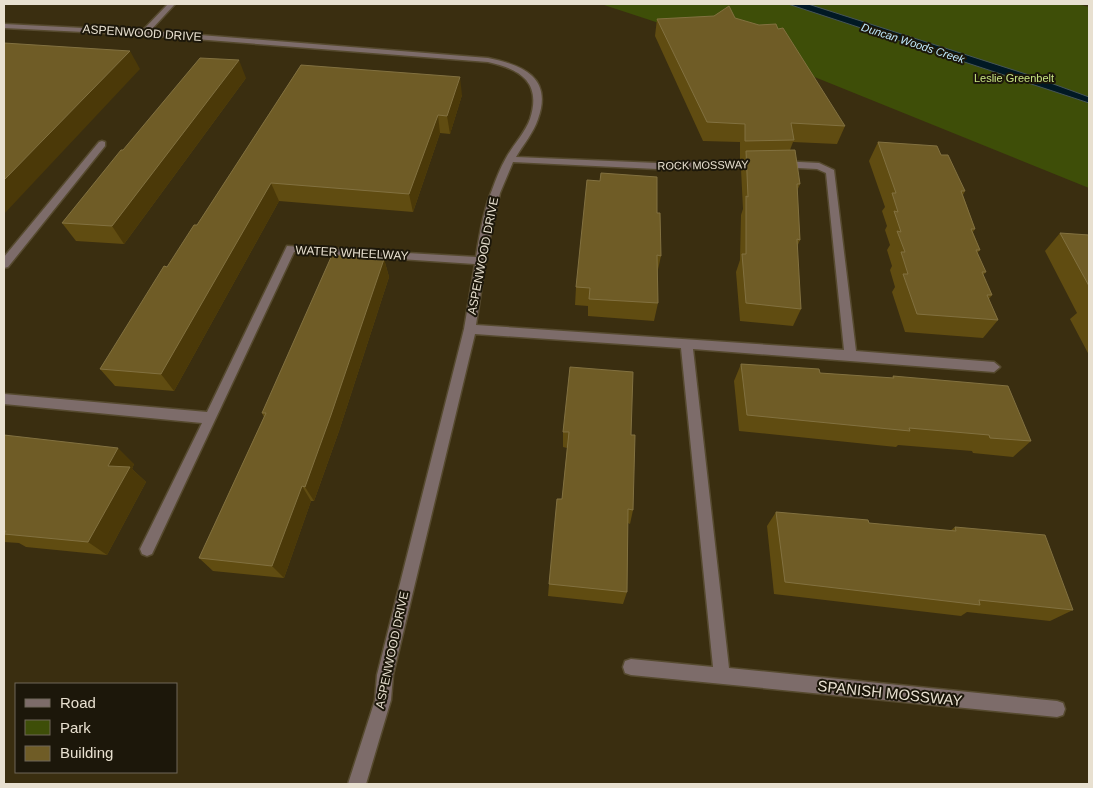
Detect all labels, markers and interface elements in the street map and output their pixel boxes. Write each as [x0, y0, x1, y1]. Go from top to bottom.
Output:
water label: Duncan Woods Creek [860, 21, 966, 65]
street label: ASPENWOOD DRIVE [82, 22, 202, 44]
park label: Leslie Greenbelt [974, 72, 1054, 84]
street label: ROCK MOSSWAY [657, 158, 749, 172]
street label: ASPENWOOD DRIVE [465, 196, 501, 316]
street label: WATER WHEELWAY [295, 243, 409, 263]
street label: ASPENWOOD DRIVE [373, 590, 411, 710]
street label: SPANISH MOSSWAY [817, 677, 963, 709]
legend [15, 683, 178, 773]
text: Road [60, 694, 96, 711]
text: Park [60, 719, 91, 736]
text: Building [60, 744, 113, 761]

